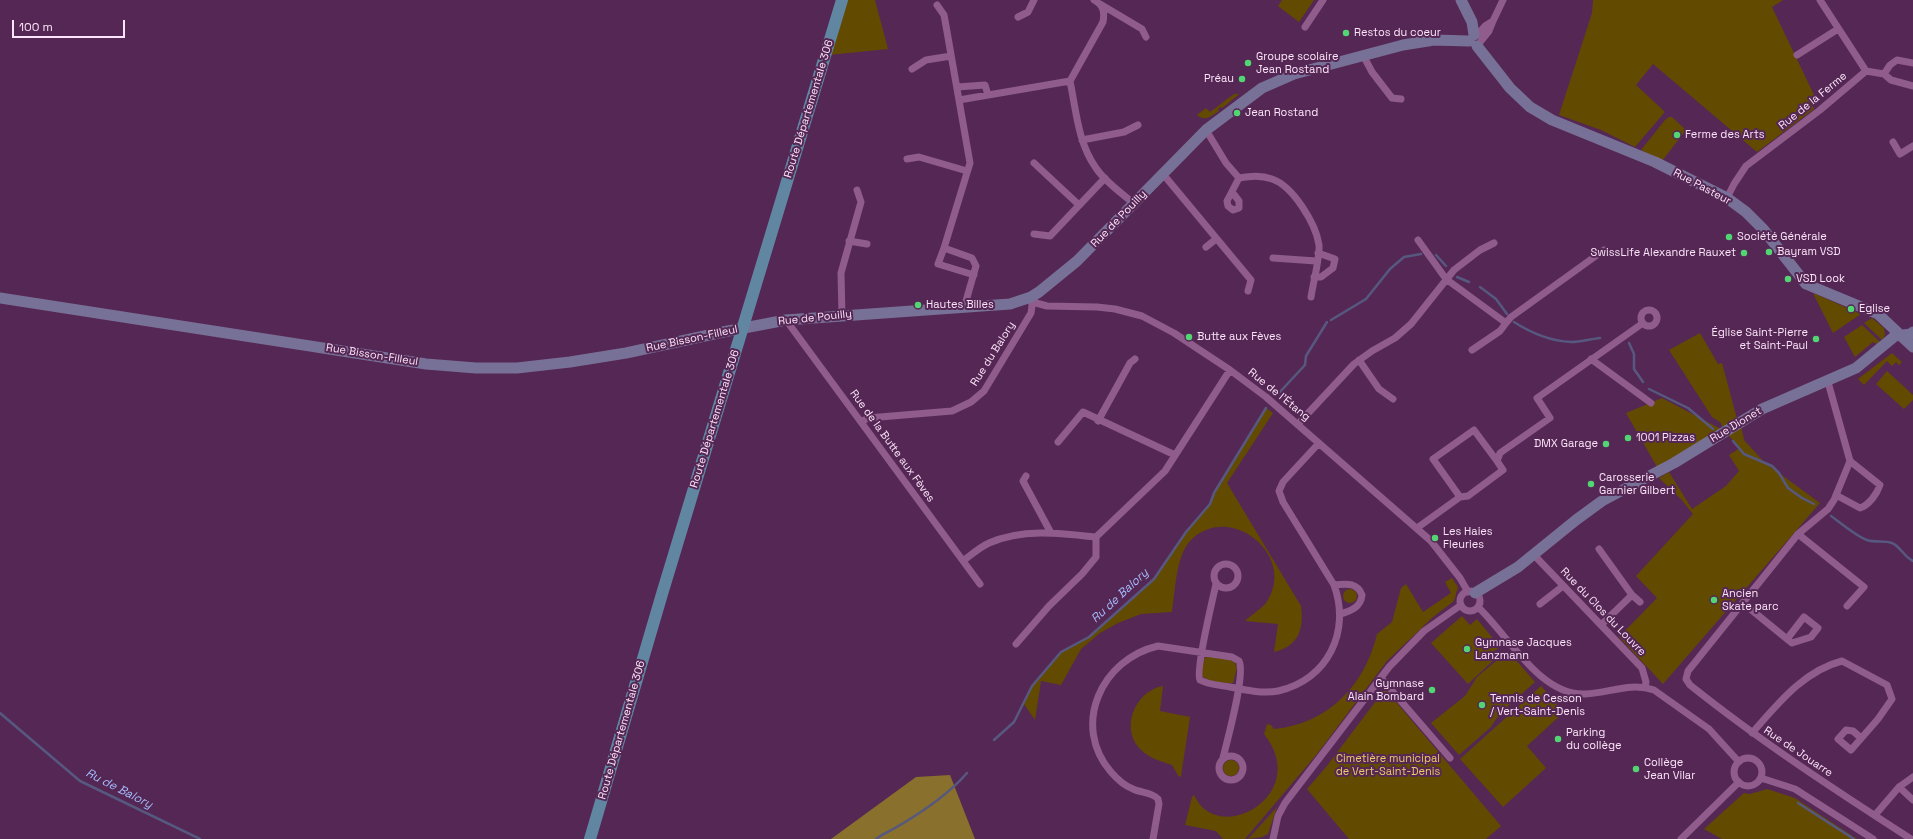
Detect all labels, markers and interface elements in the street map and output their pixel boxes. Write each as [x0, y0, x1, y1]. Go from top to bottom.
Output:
scale bar [14, 12, 127, 38]
text: 100 m [19, 19, 53, 35]
place label: Restos du coeur [1354, 26, 1441, 40]
marker: Restos du coeur [1341, 28, 1351, 38]
street label: Route Départementale 306 [782, 38, 836, 180]
place label: Groupe scolaire Jean Rostand [1256, 50, 1339, 76]
marker: Groupe scolaire Jean Rostand [1243, 58, 1253, 68]
street label: Rue de la Ferme [1776, 70, 1850, 132]
place label: Préau [1204, 72, 1234, 86]
marker: Préau [1237, 74, 1247, 84]
place label: Jean Rostand [1245, 106, 1318, 120]
marker: Jean Rostand [1232, 108, 1242, 118]
place label: Ferme des Arts [1685, 128, 1764, 142]
marker: Ferme des Arts [1672, 130, 1682, 140]
street label: Rue Pasteur [1671, 166, 1733, 208]
street label: Rue de Pouilly [1088, 188, 1150, 250]
place label: Société Générale [1737, 230, 1827, 244]
marker: Société Générale [1724, 232, 1734, 242]
place label: Bayram VSD [1777, 245, 1840, 259]
place label: SwissLife Alexandre Rauxet [1591, 246, 1736, 260]
marker: Bayram VSD [1764, 247, 1774, 257]
marker: SwissLife Alexandre Rauxet [1739, 248, 1749, 258]
place label: VSD Look [1796, 272, 1845, 286]
marker: VSD Look [1783, 274, 1793, 284]
place label: Hautes Billes [926, 298, 994, 312]
marker: Hautes Billes [913, 300, 923, 310]
place label: Eglise [1859, 302, 1890, 316]
marker: Eglise [1846, 304, 1856, 314]
street label: Rue de Pouilly [777, 308, 853, 328]
street label: Rue du Balory [968, 319, 1018, 389]
street label: Rue Bisson-Filleul [645, 323, 739, 355]
place label: Église Saint-Pierre et Saint-Paul [1712, 326, 1808, 352]
place label: Butte aux Fèves [1197, 330, 1281, 344]
marker: Butte aux Fèves [1184, 332, 1194, 342]
marker: Église Saint-Pierre et Saint-Paul [1811, 334, 1821, 344]
street label: Rue Bisson-Filleul [325, 341, 419, 369]
street label: Route Départementale 306 [688, 348, 742, 490]
street label: Rue de l'Étang [1245, 366, 1313, 424]
street label: Rue de la Butte aux Fèves [847, 387, 937, 505]
street label: Rue Dionet [1708, 404, 1764, 446]
place label: 1001 Pizzas [1636, 431, 1695, 445]
marker: 1001 Pizzas [1623, 433, 1633, 443]
place label: DMX Garage [1534, 437, 1598, 451]
marker: DMX Garage [1601, 439, 1611, 449]
place label: Carosserie Garnier Gilbert [1599, 471, 1675, 497]
marker: Carosserie Garnier Gilbert [1586, 479, 1596, 489]
place label: Les Haies Fleuries [1443, 525, 1493, 551]
marker: Les Haies Fleuries [1430, 533, 1440, 543]
street label: Rue du Clos du Louvre [1557, 565, 1649, 659]
water label: Ru de Balory [1088, 566, 1152, 626]
place label: Ancien Skate parc [1722, 587, 1779, 613]
marker: Ancien Skate parc [1709, 595, 1719, 605]
place label: Gymnase Jacques Lanzmann [1475, 636, 1572, 662]
marker: Gymnase Jacques Lanzmann [1462, 644, 1472, 654]
street label: Route Départementale 306 [596, 659, 648, 801]
place label: Gymnase Alain Bombard [1348, 677, 1424, 703]
marker: Gymnase Alain Bombard [1427, 685, 1437, 695]
place label: Tennis de Cesson / Vert-Saint-Denis [1490, 692, 1585, 718]
marker: Tennis de Cesson / Vert-Saint-Denis [1477, 700, 1487, 710]
street label: Rue de Jouarre [1761, 724, 1835, 780]
place label: Parking du collège [1566, 726, 1621, 752]
marker: Parking du collège [1553, 734, 1563, 744]
park label: Cimetière municipal de Vert-Saint-Denis [1336, 752, 1440, 778]
place label: Collège Jean Vilar [1644, 756, 1695, 782]
marker: Collège Jean Vilar [1631, 764, 1641, 774]
water label: Ru de Balory [83, 766, 155, 812]

